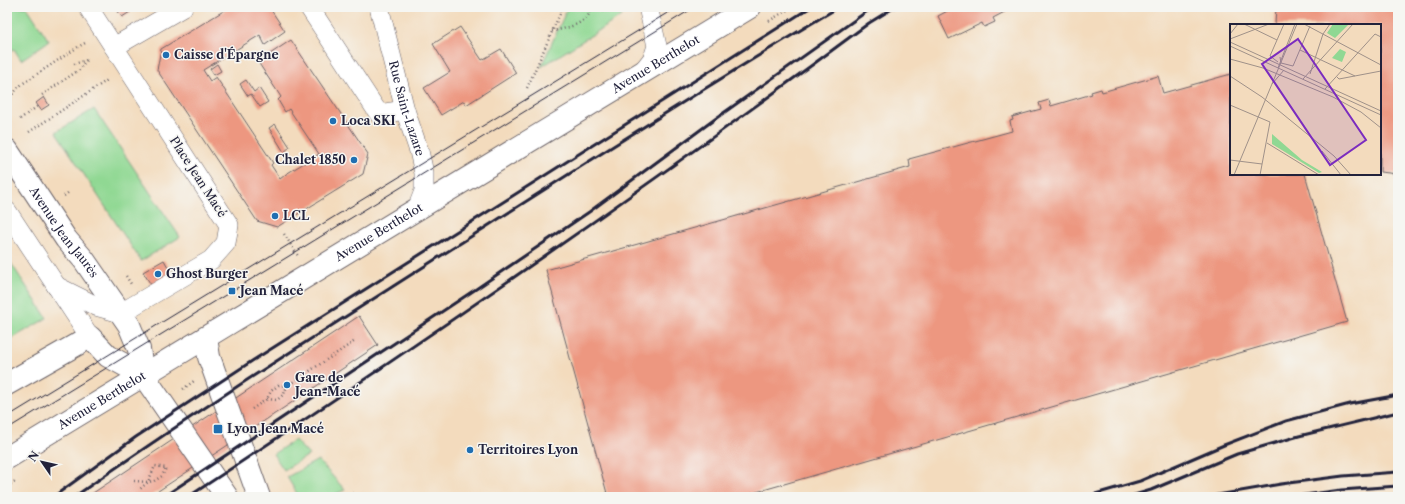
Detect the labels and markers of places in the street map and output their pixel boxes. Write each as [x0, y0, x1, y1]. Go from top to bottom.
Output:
place label: Caisse d'Épargne [174, 46, 279, 62]
marker: Caisse d'Épargne [161, 50, 171, 60]
place label: Loca SKI [341, 113, 396, 128]
marker: Loca SKI [328, 116, 338, 126]
place label: Chalet 1850 [275, 152, 346, 167]
marker: Chalet 1850 [349, 155, 359, 165]
place label: LCL [283, 208, 310, 223]
marker: LCL [270, 211, 280, 221]
place label: Ghost Burger [166, 266, 248, 281]
marker: Ghost Burger [153, 269, 163, 279]
place label: Jean Macé [238, 283, 303, 298]
marker: Jean Macé [227, 286, 237, 296]
place label: Gare de Jean-Macé [293, 370, 361, 399]
marker: Gare de Jean-Macé [282, 380, 292, 390]
place label: Lyon Jean Macé [227, 421, 324, 436]
marker: Lyon Jean Macé [212, 423, 224, 435]
place label: Territoires Lyon [478, 442, 579, 457]
marker: Territoires Lyon [465, 445, 475, 455]

